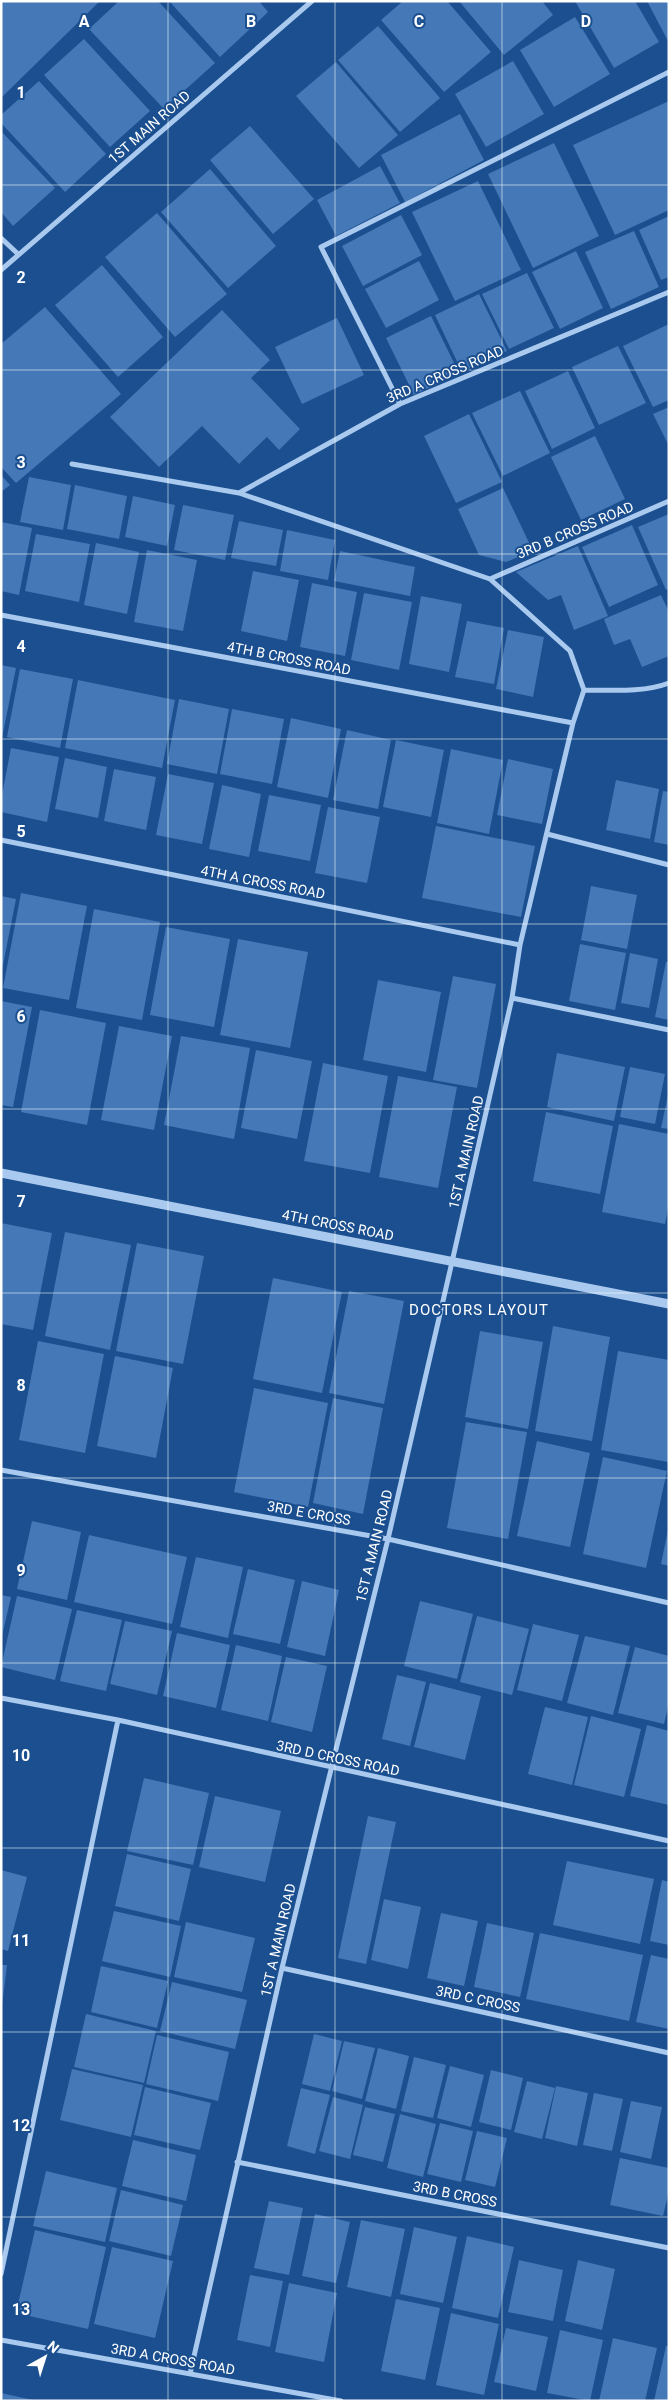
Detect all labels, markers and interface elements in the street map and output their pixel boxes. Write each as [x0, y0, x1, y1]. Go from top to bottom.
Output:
text: A [79, 12, 90, 31]
text: B [246, 12, 256, 31]
text: C [414, 12, 424, 31]
text: D [581, 12, 591, 31]
text: 1 [16, 83, 26, 102]
street label: 1ST MAIN ROAD [105, 87, 193, 167]
text: 2 [16, 268, 26, 287]
street label: 3RD A CROSS ROAD [384, 342, 506, 406]
text: 3 [16, 453, 26, 472]
street label: 3RD B CROSS ROAD [514, 498, 636, 562]
text: 4 [16, 637, 26, 656]
street label: 4TH B CROSS ROAD [226, 638, 352, 678]
text: 5 [16, 822, 26, 841]
street label: 4TH A CROSS ROAD [200, 862, 326, 902]
text: 6 [16, 1007, 26, 1026]
street label: 1ST A MAIN ROAD [445, 1094, 487, 1210]
text: 7 [16, 1192, 26, 1211]
street label: 4TH CROSS ROAD [281, 1206, 395, 1244]
district label: DOCTORS LAYOUT [409, 1301, 549, 1319]
text: 8 [16, 1376, 26, 1395]
street label: 1ST A MAIN ROAD [352, 1488, 396, 1604]
street label: 3RD E CROSS [266, 1498, 352, 1528]
text: 9 [16, 1561, 26, 1580]
street label: 3RD D CROSS ROAD [275, 1737, 401, 1779]
text: 10 [12, 1746, 30, 1765]
street label: 1ST A MAIN ROAD [257, 1882, 299, 1998]
text: 11 [12, 1931, 30, 1950]
street label: 3RD C CROSS [434, 1982, 522, 2016]
text: 12 [12, 2116, 30, 2135]
street label: 3RD B CROSS [412, 2178, 498, 2210]
text: 13 [12, 2300, 30, 2319]
north arrow [20, 2332, 70, 2382]
text: N [44, 2338, 62, 2356]
street label: 3RD A CROSS ROAD [110, 2340, 236, 2378]

